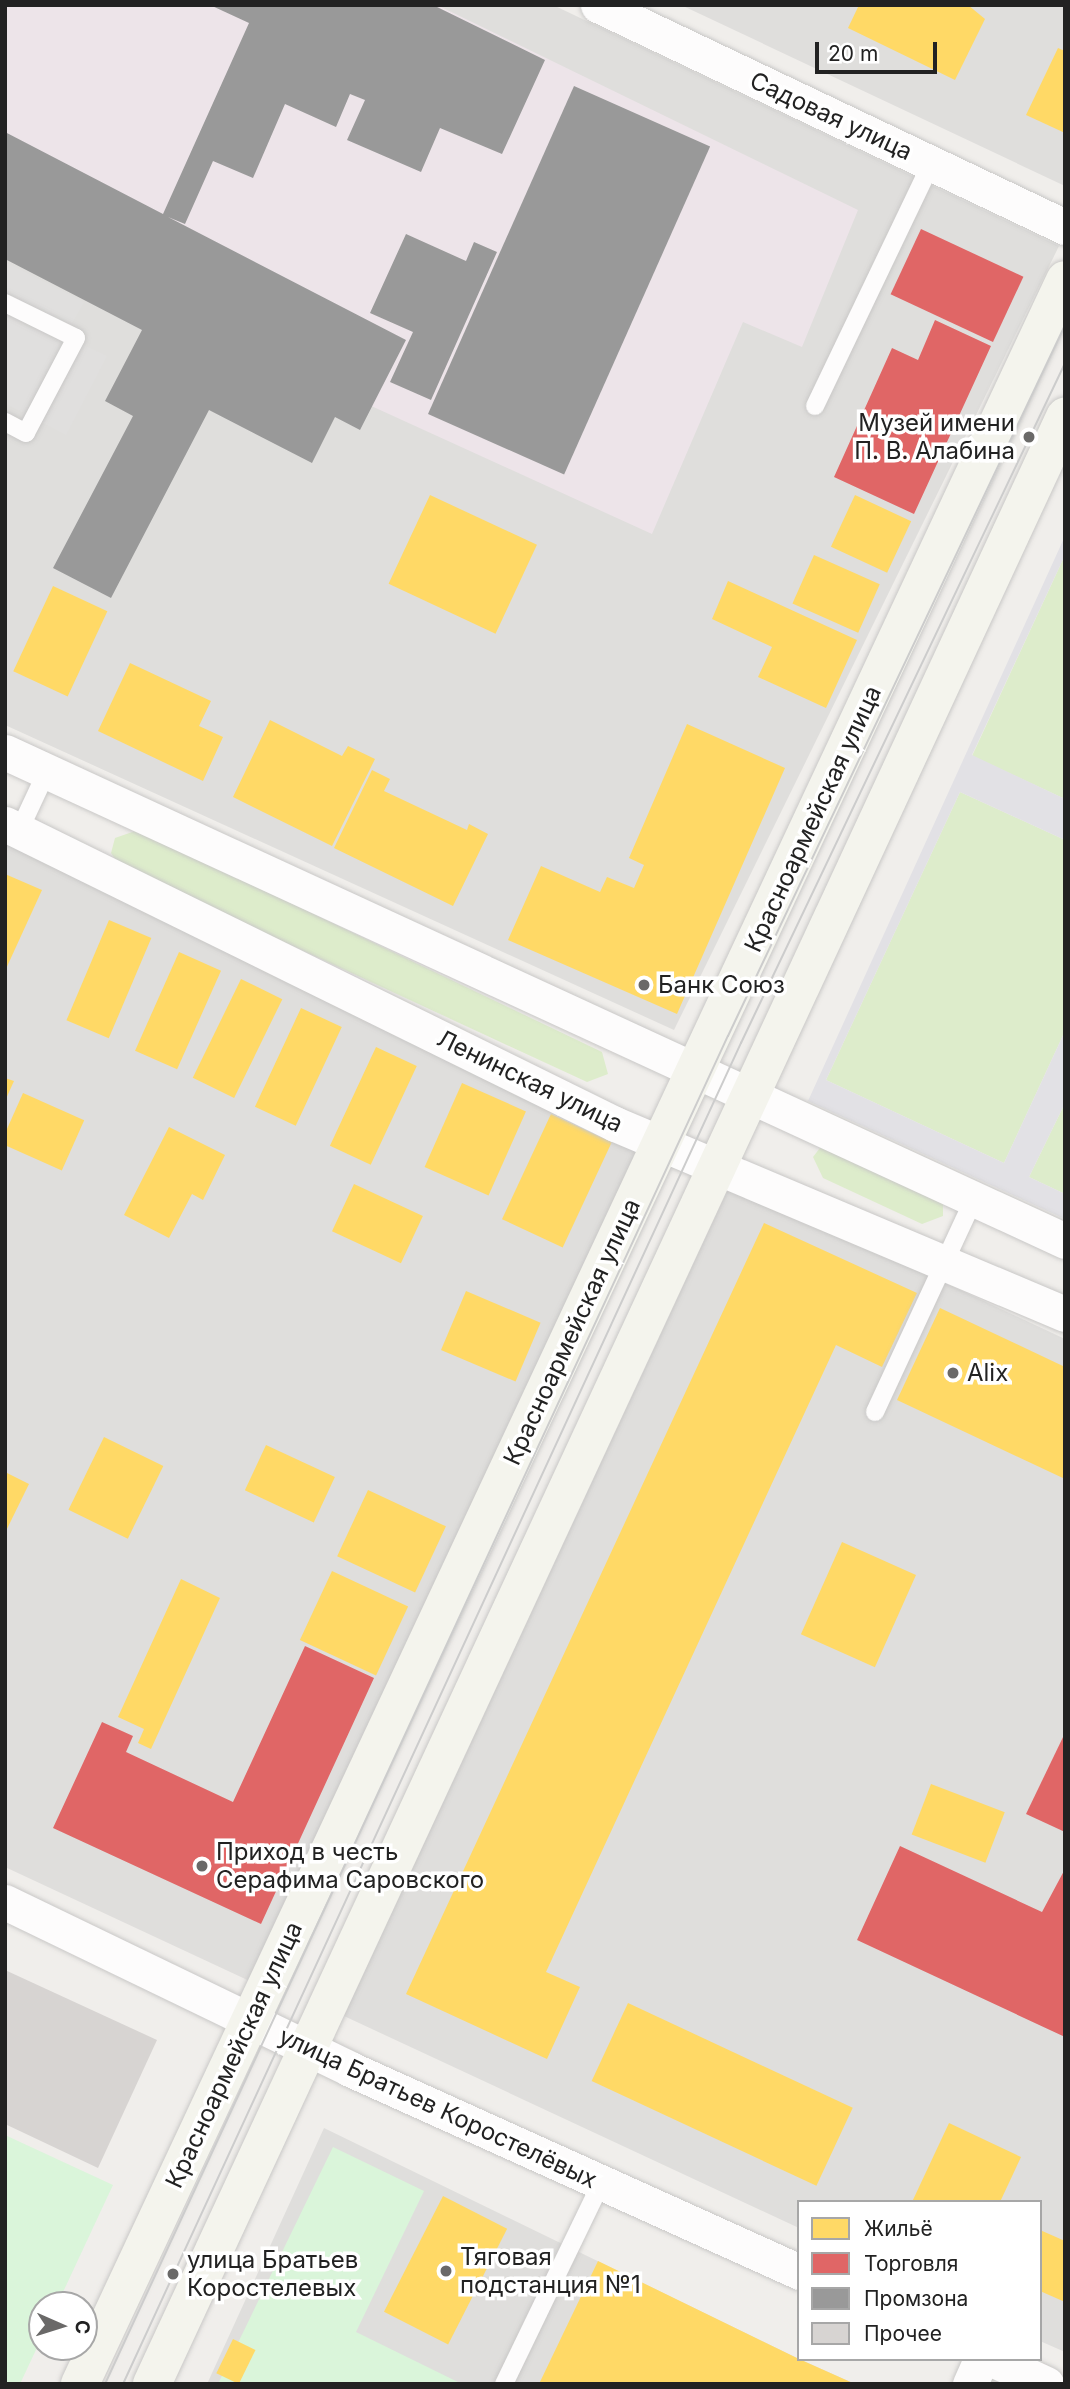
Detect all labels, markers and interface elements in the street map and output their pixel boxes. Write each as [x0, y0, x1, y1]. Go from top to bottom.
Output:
scale bar [818, 28, 940, 72]
text: 20 m [828, 41, 878, 66]
street label: Садовая улица [745, 66, 917, 166]
place label: Музей имени П. В. Алабина [854, 409, 1015, 465]
marker: Музей имени П. В. Алабина [1021, 429, 1037, 445]
street label: Красноармейская улица [739, 681, 887, 957]
place label: Банк Союз [658, 971, 785, 999]
marker: Банк Союз [636, 977, 652, 993]
street label: Ленинская улица [432, 1024, 628, 1138]
street label: Красноармейская улица [498, 1194, 646, 1470]
place label: Alix [967, 1359, 1008, 1387]
marker: Alix [945, 1365, 961, 1381]
place label: Приход в честь Серафима Саровского [216, 1838, 484, 1894]
marker: Приход в честь Серафима Саровского [194, 1858, 210, 1874]
street label: Красноармейская улица [160, 1917, 308, 2193]
street label: улица Братьев Коростелёвых [274, 2022, 602, 2194]
legend [797, 2200, 1042, 2361]
text: Жильё [864, 2216, 933, 2241]
place label: Тяговая подстанция №1 [460, 2243, 641, 2299]
place label: улица Братьев Коростелевых [187, 2246, 358, 2302]
text: Торговля [864, 2251, 958, 2276]
marker: Тяговая подстанция №1 [438, 2263, 454, 2279]
marker: улица Братьев Коростелевых [165, 2266, 181, 2282]
text: Промзона [864, 2286, 968, 2311]
north arrow [28, 2291, 98, 2361]
text: С [71, 2319, 94, 2335]
text: Прочее [864, 2321, 942, 2346]

